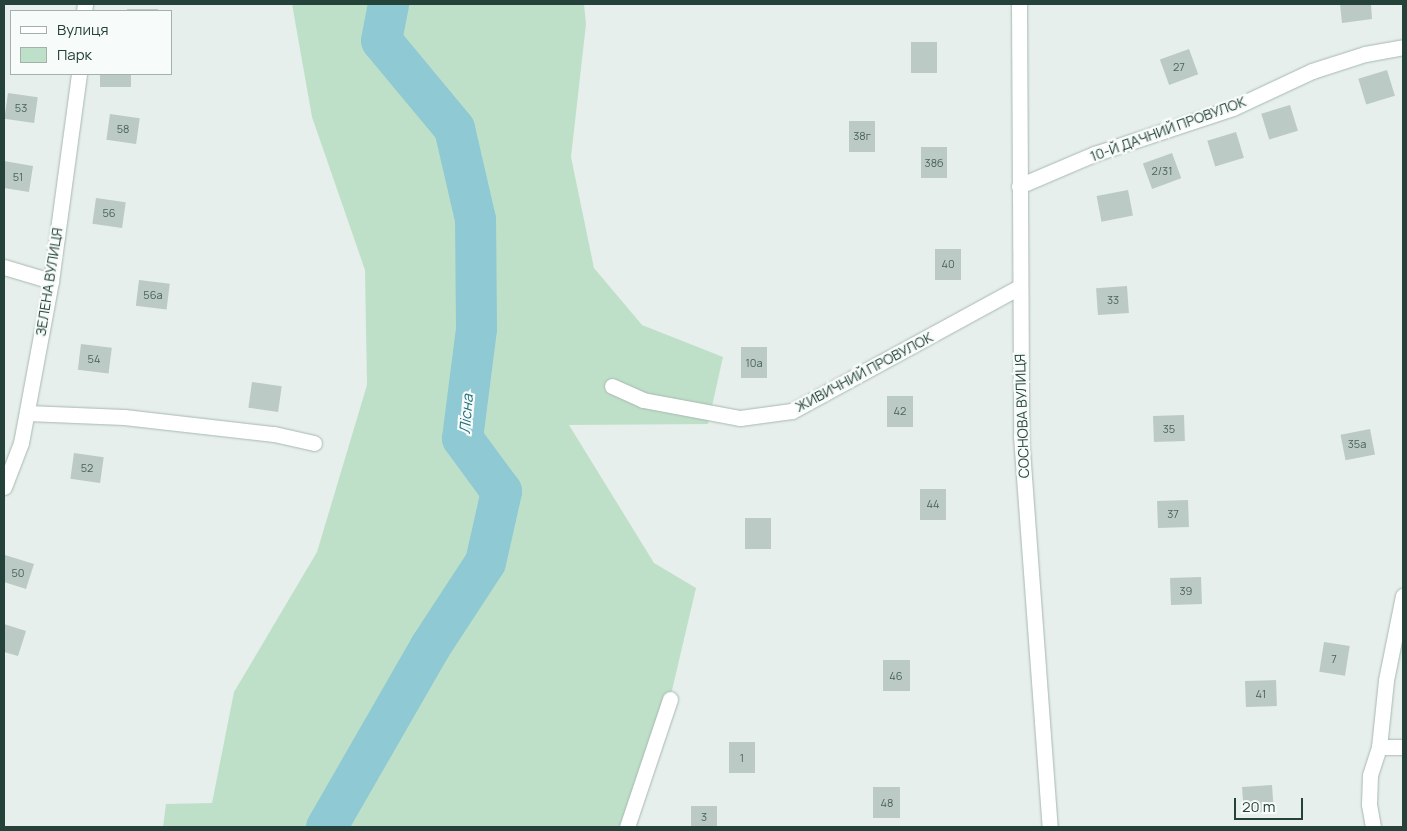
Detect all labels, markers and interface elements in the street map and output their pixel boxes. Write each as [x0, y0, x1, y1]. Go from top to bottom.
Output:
legend [10, 10, 172, 75]
text: Вулиця [57, 19, 109, 40]
text: Парк [57, 44, 92, 65]
house number: 27 [1173, 60, 1185, 74]
street label: 10-Й ДАЧНИЙ ПРОВУЛОК [1088, 93, 1248, 165]
house number: 53 [15, 101, 27, 115]
house number: 58 [117, 122, 129, 136]
house number: 38г [853, 129, 871, 143]
house number: 38б [925, 156, 943, 170]
house number: 2/31 [1152, 164, 1172, 178]
house number: 51 [13, 170, 23, 184]
house number: 56 [102, 206, 116, 220]
street label: ЗЕЛЕНА ВУЛИЦЯ [32, 227, 66, 337]
house number: 40 [941, 257, 955, 271]
house number: 56а [143, 288, 163, 302]
house number: 33 [1107, 293, 1119, 307]
street label: ЖИВИЧНИЙ ПРОВУЛОК [792, 329, 936, 415]
house number: 54 [88, 352, 100, 366]
street label: СОСНОВА ВУЛИЦЯ [1011, 354, 1033, 478]
house number: 10а [745, 356, 763, 370]
water label: Лісна [455, 394, 477, 434]
house number: 42 [894, 404, 906, 418]
house number: 35 [1163, 422, 1175, 436]
house number: 35а [1348, 437, 1366, 451]
house number: 52 [81, 461, 93, 475]
house number: 44 [926, 497, 940, 511]
house number: 37 [1167, 507, 1179, 521]
house number: 50 [11, 566, 25, 580]
house number: 39 [1180, 584, 1192, 598]
house number: 7 [1331, 652, 1337, 666]
house number: 46 [889, 669, 903, 683]
house number: 41 [1256, 687, 1266, 701]
house number: 1 [740, 751, 744, 765]
scale bar [1237, 788, 1306, 820]
house number: 48 [881, 796, 893, 810]
text: 20 m [1242, 796, 1275, 817]
house number: 3 [701, 810, 707, 824]

